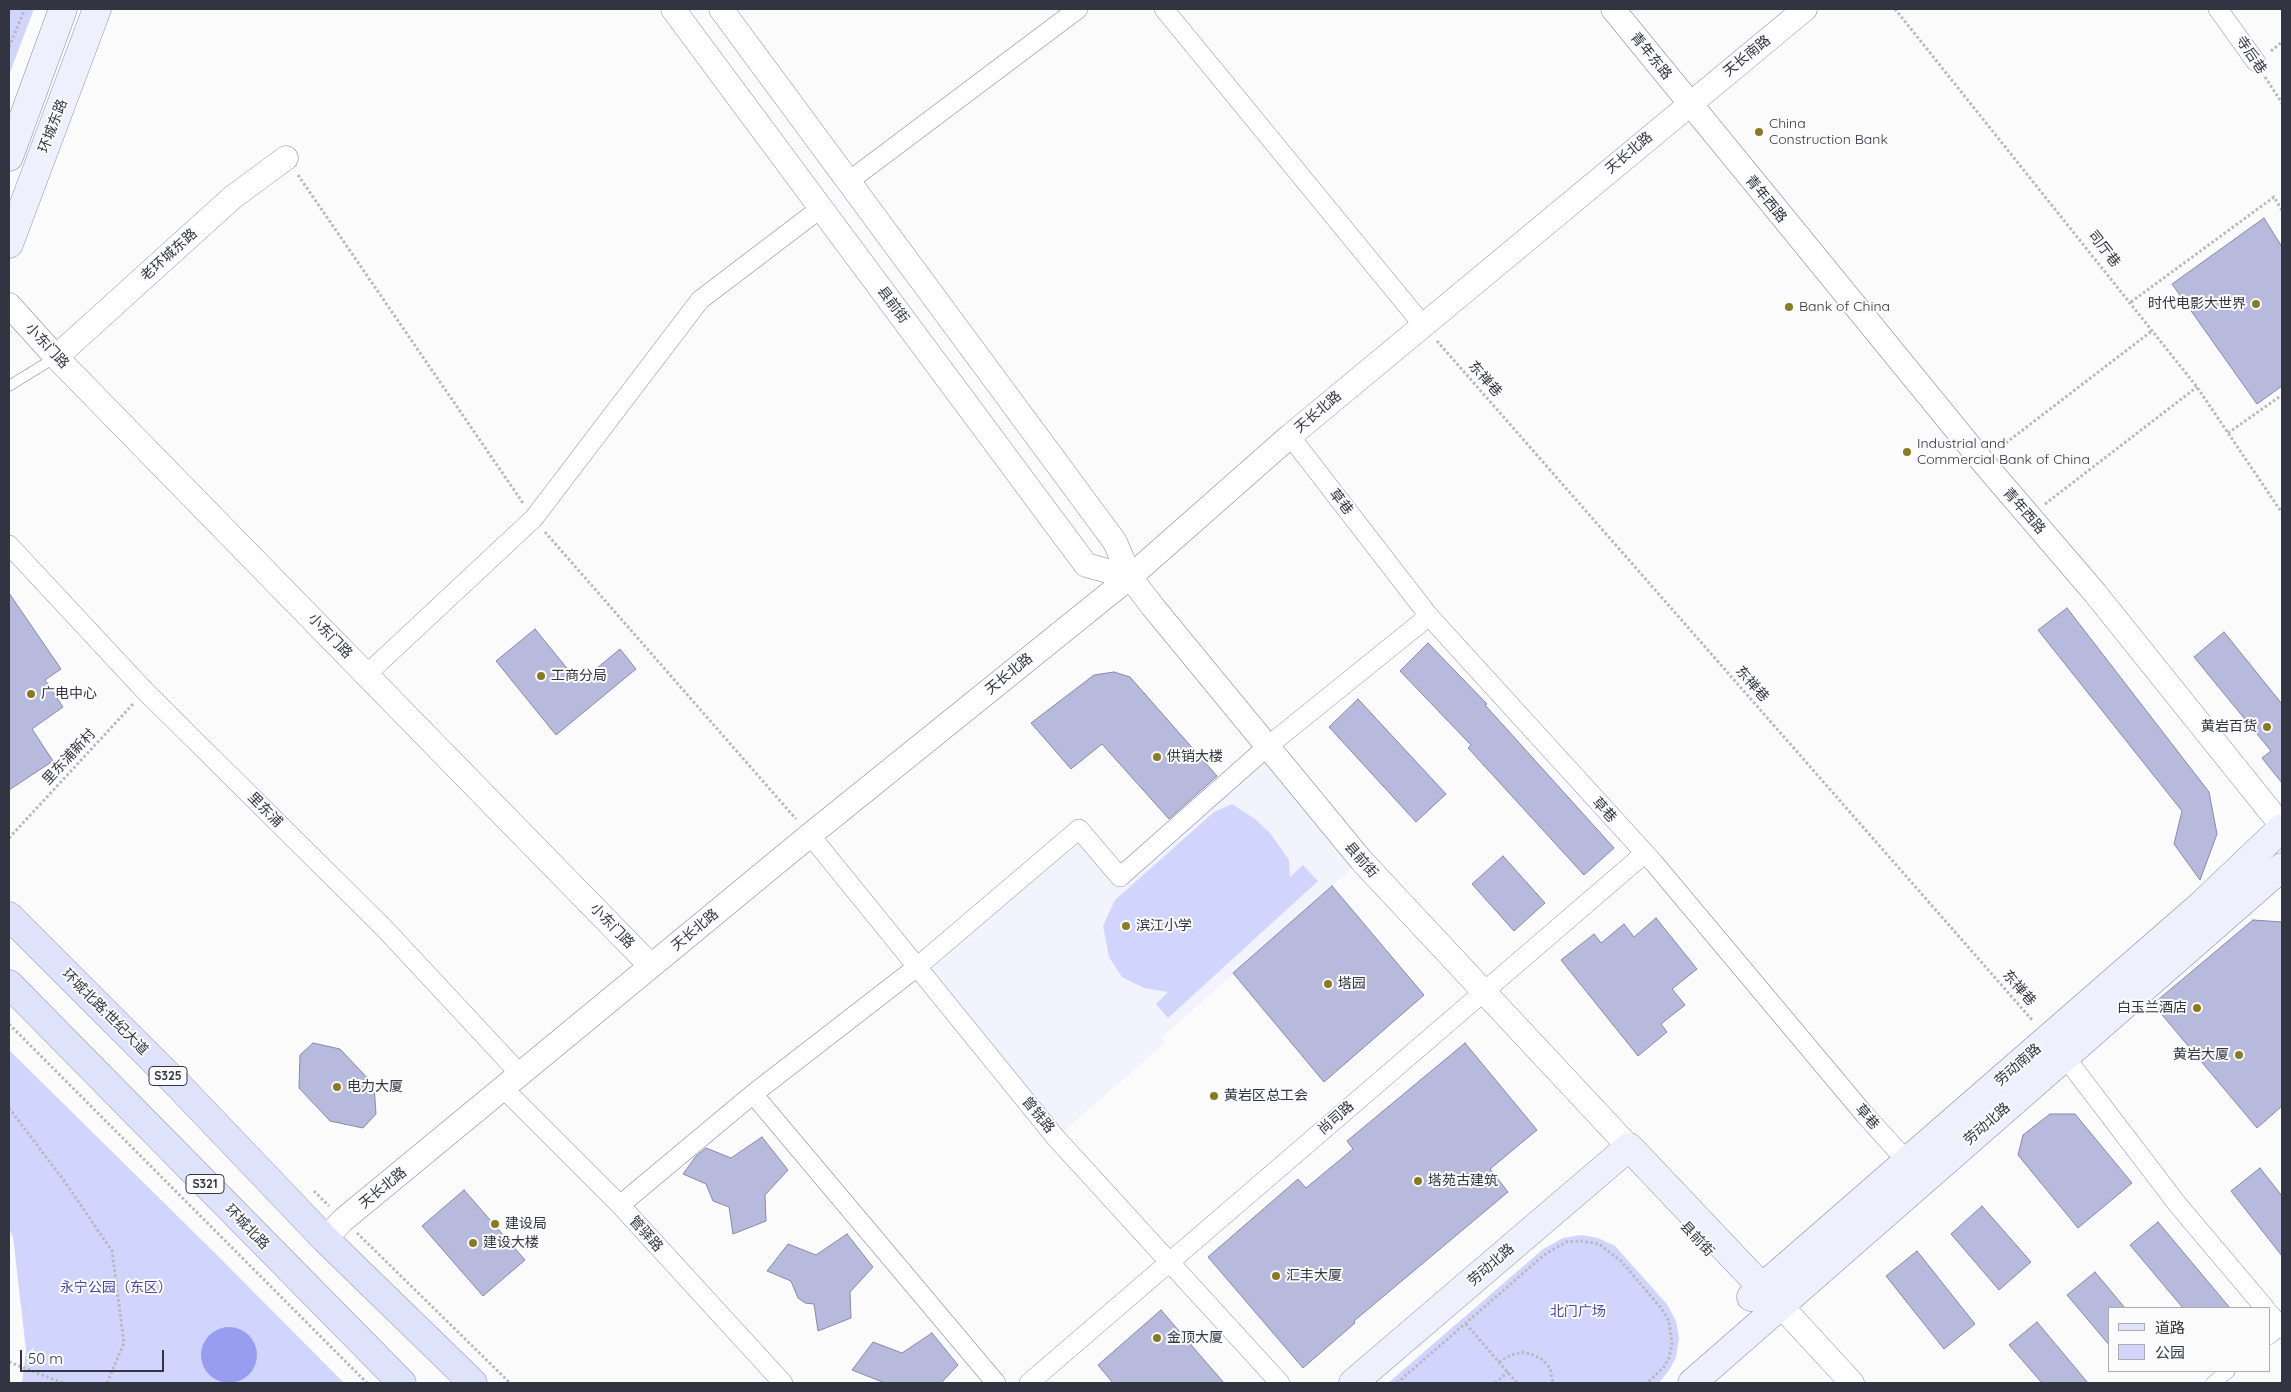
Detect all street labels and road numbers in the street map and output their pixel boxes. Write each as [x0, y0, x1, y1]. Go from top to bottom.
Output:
street label: 青年东路 [1627, 29, 1675, 83]
street label: 天长南路 [1720, 32, 1774, 80]
street label: 寺后巷 [2232, 33, 2270, 77]
street label: 环城东路 [35, 97, 71, 155]
street label: 天长北路 [1602, 129, 1656, 177]
street label: 青年西路 [1742, 172, 1790, 226]
street label: 老环城东路 [137, 225, 201, 285]
street label: 司厅巷 [2084, 227, 2124, 271]
street label: 县前街 [874, 283, 912, 327]
street label: 小东门路 [22, 320, 72, 372]
street label: 东禅巷 [1465, 358, 1505, 400]
street label: 天长北路 [1291, 388, 1345, 436]
street label: 青年西路 [1999, 484, 2049, 538]
street label: 草巷 [1326, 486, 1356, 518]
street label: 小东门路 [305, 610, 355, 662]
street label: 天长北路 [982, 650, 1036, 698]
street label: 东禅巷 [1732, 663, 1772, 705]
street label: 里东浦新村 [39, 726, 99, 788]
street label: 里东浦 [244, 789, 286, 831]
street label: 草巷 [1588, 794, 1620, 826]
street label: 县前街 [1341, 839, 1381, 881]
street label: 小东门路 [587, 900, 637, 952]
street label: 天长北路 [668, 906, 722, 954]
street label: 环城北路;世纪大道 [58, 965, 152, 1059]
street label: 东禅巷 [1999, 967, 2039, 1009]
street label: 劳动南路 [1991, 1040, 2045, 1090]
road number: S325 [149, 1066, 187, 1086]
street label: 曾铣路 [1018, 1093, 1058, 1137]
street label: 尚司路 [1315, 1098, 1357, 1138]
street label: 劳动北路 [1960, 1099, 2014, 1149]
street label: 草巷 [1851, 1101, 1883, 1133]
street label: 天长北路 [356, 1164, 410, 1212]
road number: S321 [186, 1174, 224, 1194]
street label: 环城北路 [222, 1201, 272, 1253]
street label: 管驿路 [626, 1213, 666, 1255]
street label: 县前街 [1677, 1218, 1717, 1260]
street label: 劳动北路 [1464, 1240, 1518, 1290]

